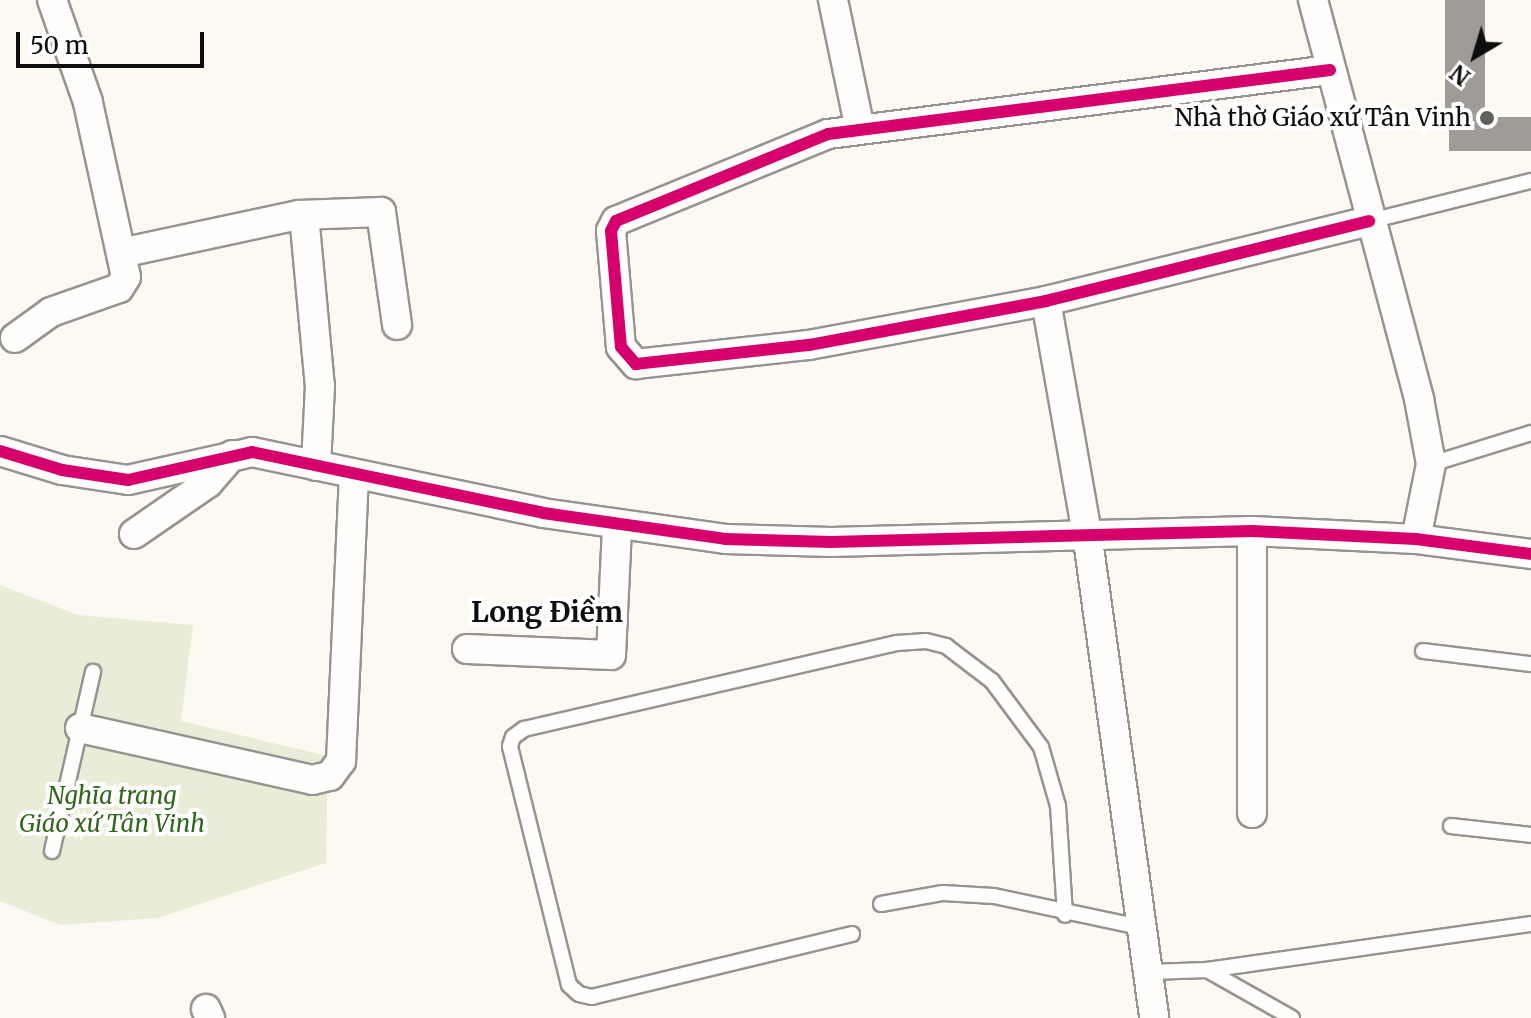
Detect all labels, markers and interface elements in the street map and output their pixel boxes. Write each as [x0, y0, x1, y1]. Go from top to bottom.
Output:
scale bar [20, 16, 208, 66]
north arrow [1435, 16, 1515, 96]
text: 50 m [30, 30, 89, 61]
text: N [1445, 59, 1476, 91]
place label: Nhà thờ Giáo xứ Tân Vinh [1174, 104, 1471, 132]
marker: Nhà thờ Giáo xứ Tân Vinh [1478, 109, 1496, 127]
district label: Long Điềm [471, 595, 623, 629]
park label: Nghĩa trang Giáo xứ Tân Vinh [19, 782, 205, 838]

